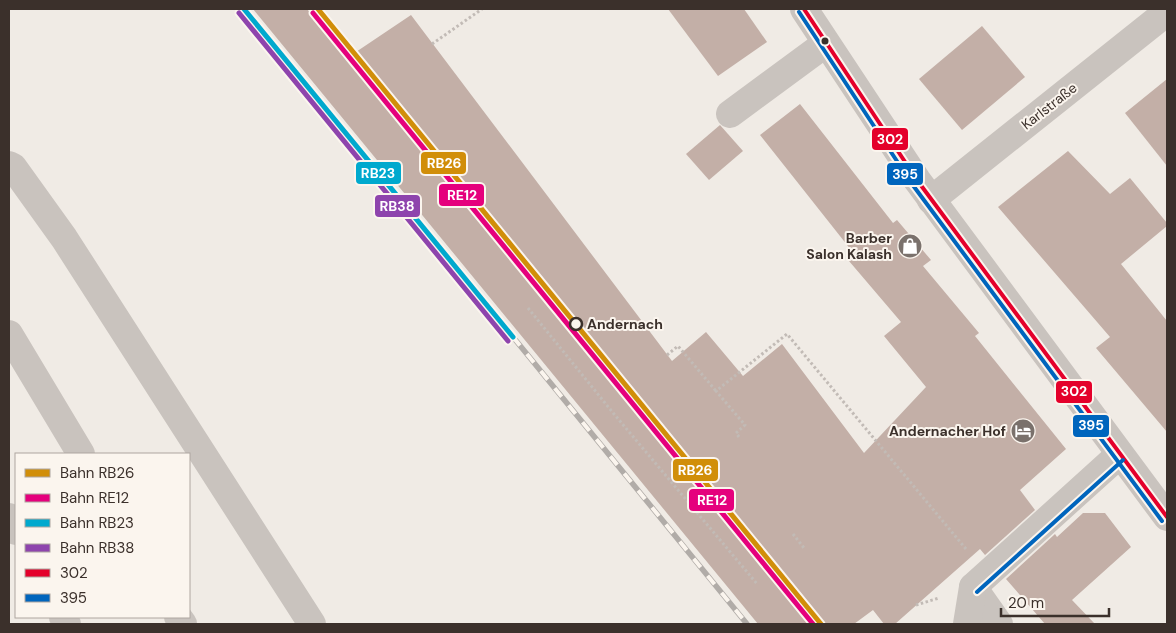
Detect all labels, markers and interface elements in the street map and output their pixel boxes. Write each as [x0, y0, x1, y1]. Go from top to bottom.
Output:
unlabelled marker [820, 36, 830, 46]
street label: Karlstraße [1018, 79, 1080, 133]
line badge: 302 [871, 127, 909, 151]
text: 302 [877, 130, 903, 148]
line badge: RB26 [420, 151, 467, 175]
text: RB26 [427, 154, 461, 172]
line badge: RB23 [355, 161, 402, 185]
line badge: 395 [886, 162, 924, 186]
text: RB23 [361, 164, 395, 182]
text: 395 [892, 165, 918, 183]
line badge: RE12 [438, 183, 485, 207]
text: RE12 [447, 186, 477, 204]
line badge: RB38 [374, 194, 421, 218]
text: RB38 [379, 197, 415, 215]
place label: Barber Salon Kalash [806, 229, 892, 263]
shop icon: Barber Salon Kalash [897, 233, 923, 259]
place label: Andernach [587, 315, 663, 333]
marker: Andernach [569, 317, 583, 331]
line badge: 302 [1055, 380, 1093, 404]
text: 302 [1061, 382, 1087, 400]
line badge: 395 [1072, 414, 1110, 438]
text: 395 [1078, 416, 1104, 434]
hotel icon: Andernacher Hof [1010, 418, 1036, 444]
place label: Andernacher Hof [889, 422, 1006, 440]
legend [15, 453, 190, 618]
line badge: RB26 [672, 458, 719, 482]
text: RB26 [678, 461, 712, 479]
text: Bahn RB26 [60, 463, 134, 483]
text: Bahn RE12 [60, 488, 129, 508]
line badge: RE12 [688, 488, 735, 512]
text: RE12 [697, 491, 727, 509]
text: Bahn RB23 [60, 513, 134, 533]
text: Bahn RB38 [60, 538, 134, 558]
text: 302 [60, 563, 88, 583]
scale bar [1001, 586, 1108, 618]
text: 395 [60, 588, 87, 608]
text: 20 m [1008, 593, 1044, 613]

